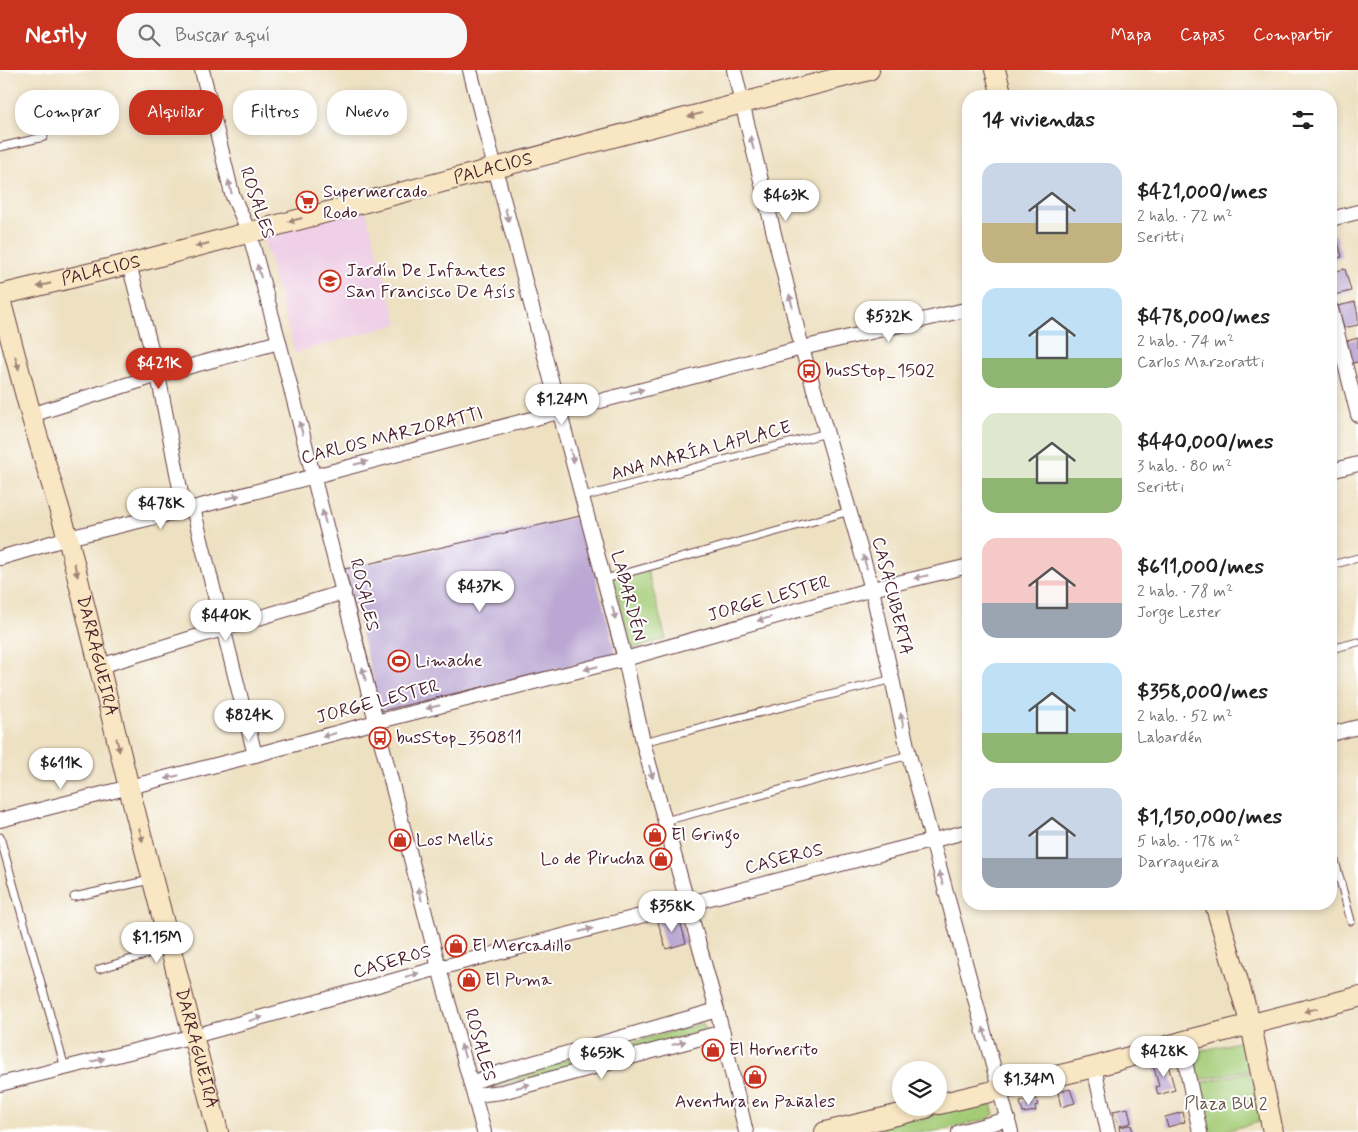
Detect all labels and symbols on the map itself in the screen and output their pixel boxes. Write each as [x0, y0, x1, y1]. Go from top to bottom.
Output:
one-way arrow [688, 111, 703, 119]
one-way arrow [748, 135, 756, 150]
street label: PALACIOS [451, 147, 535, 190]
street label: ROSALES [234, 164, 280, 242]
one-way arrow [226, 180, 234, 195]
place label: Supermercado Rodo [323, 180, 428, 225]
pin: $463K [751, 180, 821, 222]
supermarket icon: Supermercado Rodo [295, 190, 319, 214]
one-way arrow [503, 207, 511, 222]
one-way arrow [287, 216, 303, 224]
one-way arrow [194, 241, 209, 249]
street label: PALACIOS [59, 249, 143, 292]
place label: Jardín De Infantes San Francisco De Asís [346, 259, 515, 304]
one-way arrow [255, 263, 263, 278]
school or university icon: Jardín De Infantes San Francisco De Asís [318, 269, 342, 293]
one-way arrow [37, 281, 52, 289]
one-way arrow [787, 293, 795, 308]
pin: $532K [854, 300, 924, 343]
pin: $421K [124, 348, 194, 390]
one-way arrow [14, 356, 22, 371]
bus stop icon: busStop_1502 [797, 359, 821, 383]
place label: busStop_1502 [825, 359, 935, 383]
pin: $1.24M [521, 384, 603, 426]
one-way arrow [629, 387, 644, 395]
street label: CARLOS MARZORATTI [299, 402, 485, 470]
street label: ANA MARÍA LAPLACE [608, 415, 794, 487]
one-way arrow [297, 420, 305, 435]
one-way arrow [568, 449, 576, 464]
one-way arrow [353, 459, 369, 467]
pin: $478K [126, 488, 196, 530]
one-way arrow [226, 492, 241, 500]
one-way arrow [320, 509, 328, 524]
street label: CASACUBERTA [866, 534, 918, 658]
street label: LABARDÉN [604, 548, 652, 644]
one-way arrow [860, 554, 868, 569]
street label: ROSALES [343, 556, 385, 634]
one-way arrow [72, 562, 80, 577]
pin: $437K [445, 570, 515, 613]
street label: JORGE LESTER [705, 570, 833, 628]
one-way arrow [914, 573, 929, 581]
street label: DARRAGUEIRA [70, 593, 123, 719]
pin: $440K [191, 600, 261, 642]
one-way arrow [610, 606, 618, 621]
one-way arrow [757, 616, 772, 624]
sports icon: Limache [387, 649, 411, 673]
place label: Limache [415, 649, 483, 673]
one-way arrow [584, 664, 599, 672]
one-way arrow [360, 667, 368, 682]
street label: JORGE LESTER [314, 674, 442, 730]
pin: $824K [214, 700, 284, 742]
one-way arrow [426, 703, 441, 711]
one-way arrow [898, 713, 906, 728]
bus stop icon: busStop_350811 [368, 726, 392, 750]
place label: busStop_350811 [396, 726, 522, 750]
one-way arrow [321, 731, 336, 739]
one-way arrow [114, 737, 122, 752]
pin: $611K [26, 748, 96, 790]
one-way arrow [647, 764, 655, 779]
one-way arrow [164, 773, 179, 781]
shop icon: El Gringo [643, 823, 667, 847]
place label: El Gringo [671, 823, 740, 849]
one-way arrow [137, 827, 145, 842]
shop icon: Los Mellis [388, 828, 412, 852]
place label: Los Mellis [416, 828, 493, 852]
street label: CASEROS [742, 838, 826, 880]
place label: Lo de Pirucha [540, 847, 645, 871]
shop icon: Lo de Pirucha [649, 847, 673, 871]
one-way arrow [937, 870, 945, 885]
one-way arrow [416, 887, 424, 902]
pin: $358K [637, 890, 707, 933]
pin: $1.15M [116, 922, 198, 964]
one-way arrow [579, 925, 594, 933]
shop icon: El Mercadillo [444, 934, 468, 958]
place label: El Mercadillo [472, 934, 571, 958]
street label: CASEROS [350, 939, 434, 985]
shop icon: El Puma [457, 968, 481, 992]
place label: El Puma [485, 968, 552, 992]
one-way arrow [405, 971, 420, 979]
street label: DARRAGUEIRA [169, 986, 224, 1111]
street label: ROSALES [458, 1006, 502, 1084]
one-way arrow [1303, 1006, 1318, 1014]
one-way arrow [248, 1015, 263, 1023]
one-way arrow [981, 1027, 989, 1042]
pin: $428K [1129, 1036, 1199, 1078]
pin: $653K [567, 1038, 637, 1080]
shop icon: El Hornerito [701, 1038, 725, 1062]
place label: El Hornerito [729, 1038, 818, 1062]
one-way arrow [672, 1039, 687, 1047]
one-way arrow [458, 1043, 466, 1058]
one-way arrow [91, 1056, 106, 1064]
pin: $1.34M [988, 1064, 1070, 1106]
shop icon: Aventura en Pañales [743, 1065, 767, 1089]
one-way arrow [515, 1082, 530, 1090]
place label: Aventura en Pañales [675, 1090, 835, 1114]
park label: Plaza BU 2 [1184, 1092, 1268, 1116]

